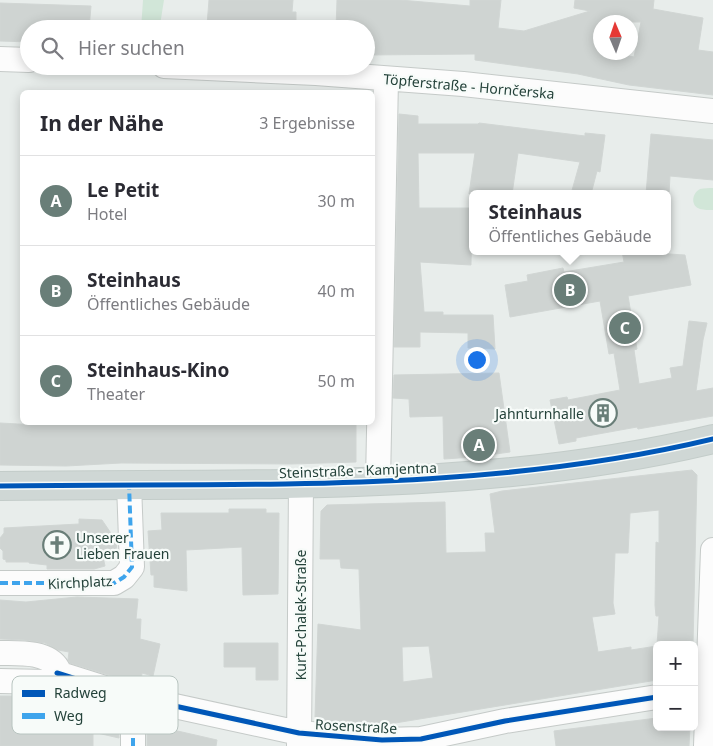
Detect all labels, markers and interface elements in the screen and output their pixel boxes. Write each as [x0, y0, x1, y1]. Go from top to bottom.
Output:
north arrow [593, 15, 638, 60]
search box [20, 20, 375, 75]
icon: search [38, 34, 66, 62]
text: Hier suchen [78, 35, 185, 61]
street label: Töpferstraße - Hornčerska [383, 69, 555, 103]
text: In der Nähe [40, 109, 164, 137]
text: 3 Ergebnisse [259, 112, 355, 134]
text: Le Petit [87, 177, 159, 203]
text: A [50, 190, 62, 212]
text: 30 m [318, 190, 355, 212]
popup [469, 190, 671, 255]
text: Steinhaus [488, 199, 582, 225]
text: Hotel [87, 203, 127, 225]
text: Öffentliches Gebäude [488, 225, 652, 247]
text: Steinhaus [87, 267, 181, 293]
pin: B [554, 271, 586, 309]
text: B [51, 280, 61, 302]
text: 40 m [318, 280, 355, 302]
text: Öffentliches Gebäude [87, 293, 250, 315]
pin: C [609, 309, 641, 347]
your location [464, 347, 490, 373]
text: Steinhaus-Kino [87, 357, 229, 383]
text: C [51, 370, 61, 392]
text: 50 m [318, 370, 355, 392]
text: Theater [87, 383, 145, 405]
building icon: Jahnturnhalle [588, 398, 618, 428]
place label: Jahnturnhalle [493, 404, 584, 423]
pin: A [463, 426, 495, 464]
street label: Steinstraße - Kamjentna [279, 458, 437, 482]
place label: Unserer Lieben Frauen [76, 528, 169, 563]
church icon: Unserer Lieben Frauen [42, 530, 72, 560]
street label: Kurt-Pchalek-Straße [291, 550, 310, 680]
street label: Kirchplatz [47, 571, 113, 593]
map controls [653, 641, 698, 731]
button: + [653, 641, 698, 686]
legend [12, 676, 178, 734]
text: Radweg [54, 683, 107, 702]
button: − [653, 686, 698, 731]
text: Weg [54, 706, 83, 725]
street label: Rosenstraße [314, 714, 398, 738]

